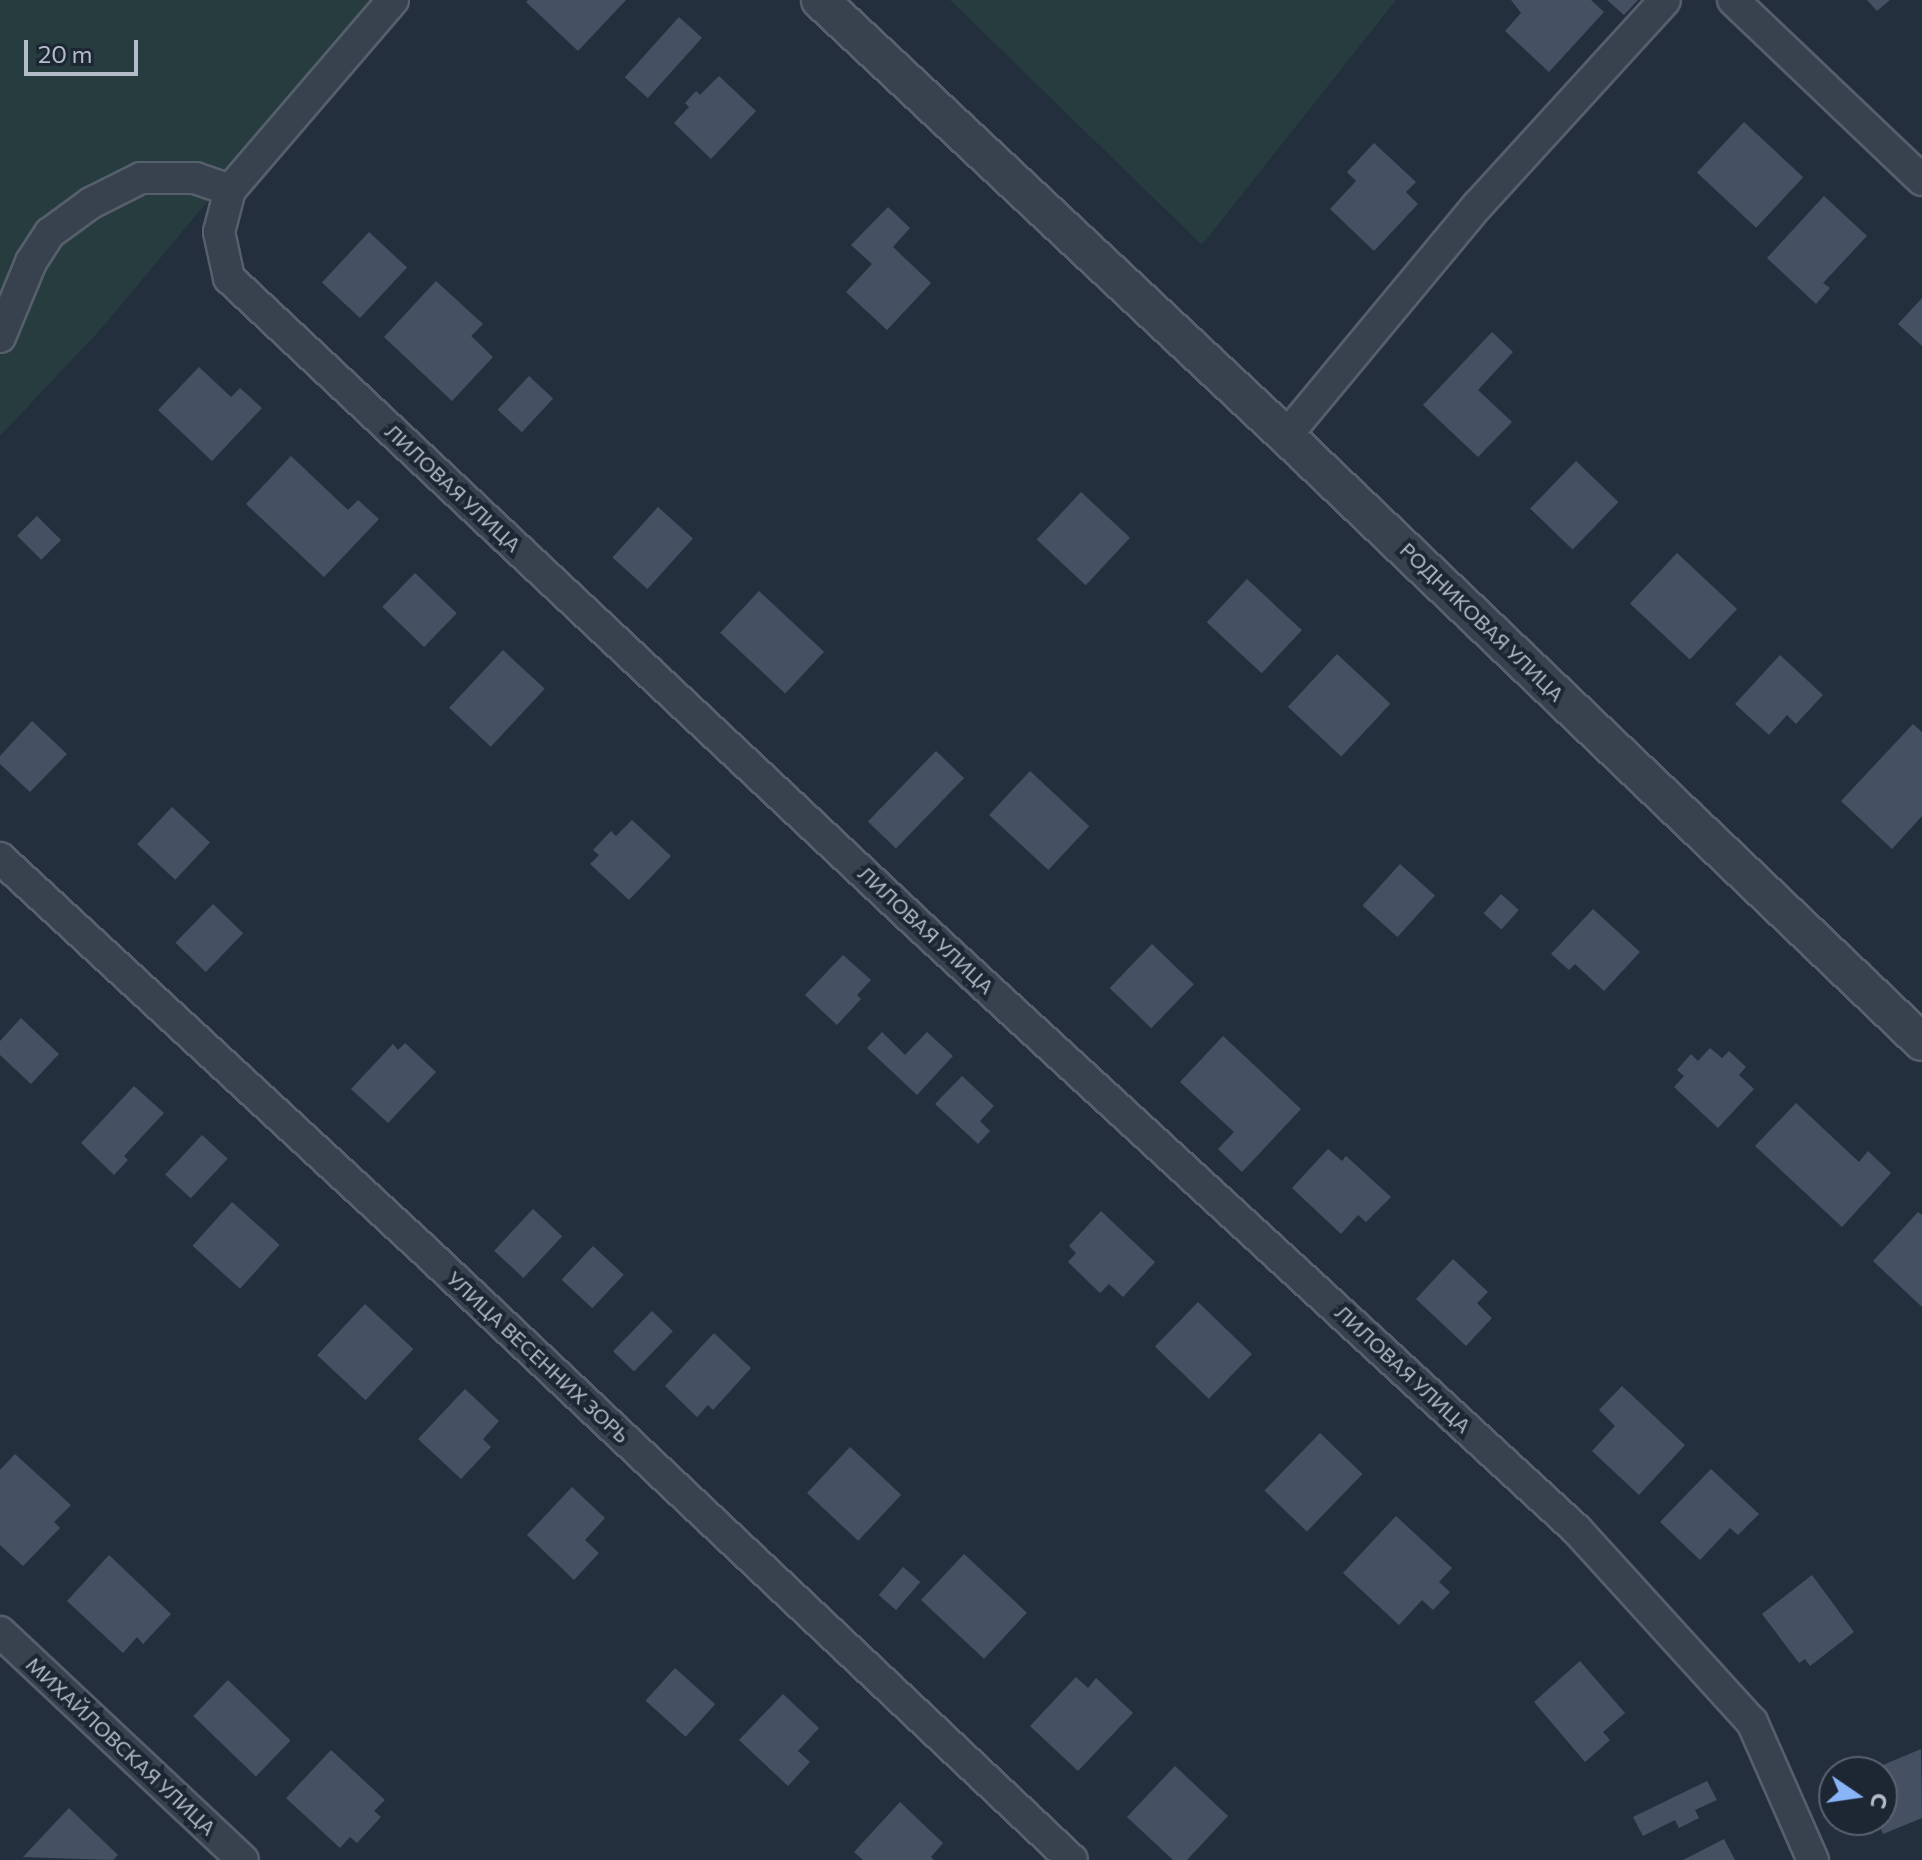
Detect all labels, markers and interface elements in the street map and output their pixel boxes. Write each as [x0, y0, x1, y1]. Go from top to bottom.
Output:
scale bar [28, 24, 142, 74]
text: 20 m [38, 39, 92, 68]
street label: ЛИЛОВАЯ УЛИЦА [380, 419, 526, 557]
street label: РОДНИКОВАЯ УЛИЦА [1395, 538, 1569, 706]
street label: ЛИЛОВАЯ УЛИЦА [853, 861, 999, 999]
street label: УЛИЦА ВЕСЕННИХ ЗОРЬ [442, 1266, 634, 1448]
street label: ЛИЛОВАЯ УЛИЦА [1330, 1300, 1476, 1438]
street label: МИХАЙЛОВСКАЯ УЛИЦА [21, 1652, 221, 1840]
north arrow [1818, 1756, 1898, 1836]
text: С [1865, 1791, 1895, 1811]

